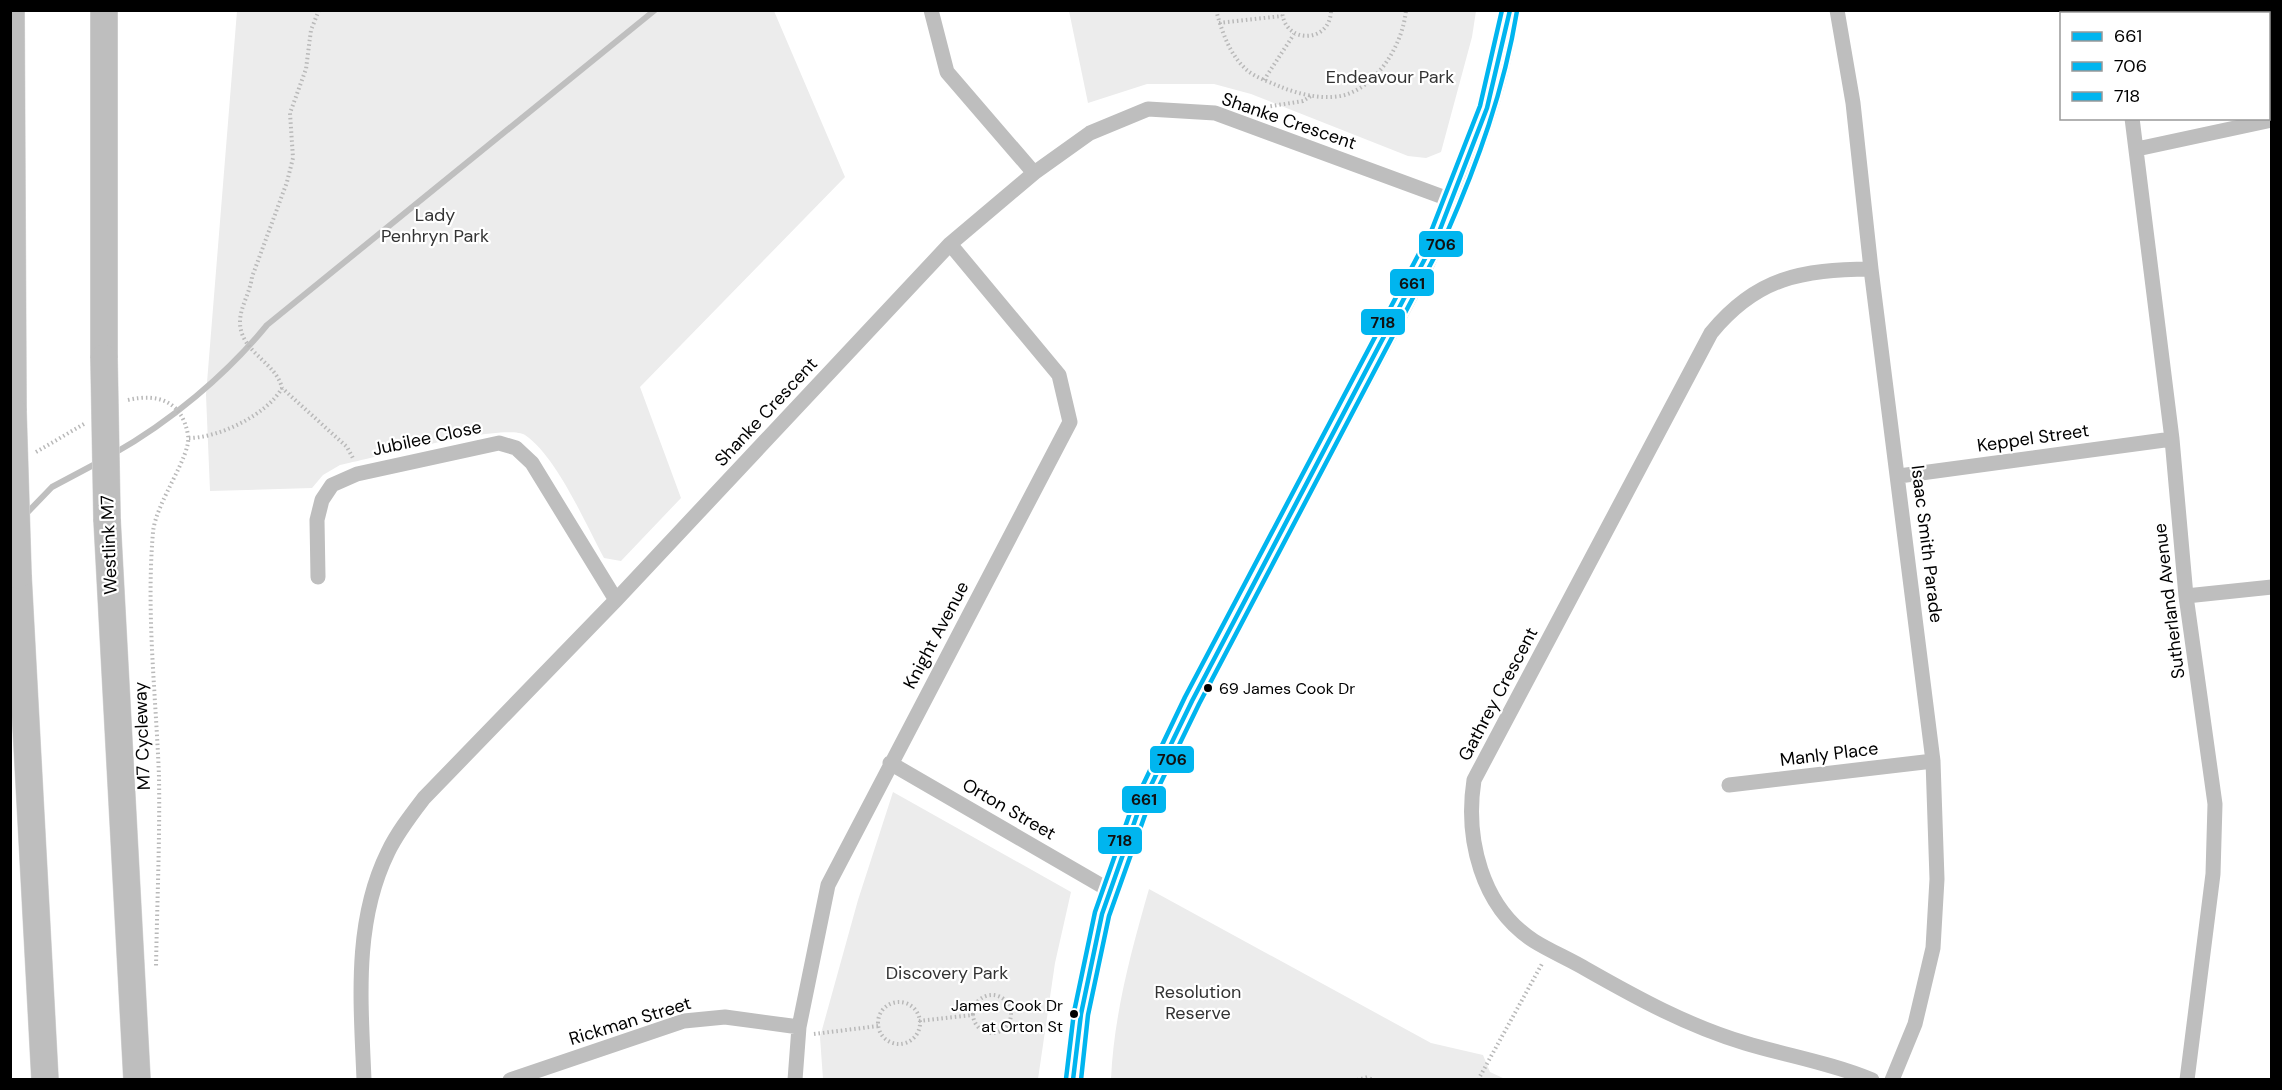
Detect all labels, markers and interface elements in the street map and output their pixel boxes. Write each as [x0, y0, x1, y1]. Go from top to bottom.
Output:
legend [2060, 12, 2270, 120]
text: 661 [2114, 24, 2142, 48]
text: 706 [2114, 54, 2147, 78]
park label: Endeavour Park [1326, 65, 1454, 89]
text: 718 [2114, 84, 2140, 108]
street label: Shanke Crescent [1219, 87, 1359, 155]
park label: Lady Penhryn Park [381, 203, 489, 248]
line badge: 706 [1418, 230, 1464, 258]
text: 706 [1426, 234, 1456, 255]
line badge: 661 [1389, 268, 1435, 297]
text: 661 [1399, 273, 1425, 294]
line badge: 718 [1360, 308, 1406, 336]
text: 718 [1371, 312, 1395, 333]
street label: Shanke Crescent [709, 352, 823, 472]
street label: Jubilee Close [370, 415, 484, 461]
street label: Keppel Street [1976, 418, 2090, 458]
street label: Isaac Smith Parade [1905, 464, 1949, 624]
street label: Westlink M7 [95, 495, 123, 595]
street label: Sutherland Avenue [2148, 522, 2190, 680]
street label: Knight Avenue [898, 577, 974, 693]
street label: Gathrey Crescent [1453, 623, 1543, 765]
place label: 69 James Cook Dr [1219, 678, 1355, 699]
street label: M7 Cycleway [128, 681, 156, 791]
marker: 69 James Cook Dr [1202, 682, 1214, 694]
street label: Manly Place [1778, 736, 1880, 772]
line badge: 706 [1149, 745, 1195, 774]
text: 706 [1157, 749, 1187, 770]
street label: Orton Street [958, 773, 1060, 845]
line badge: 661 [1121, 785, 1167, 814]
text: 661 [1131, 789, 1157, 810]
line badge: 718 [1097, 826, 1143, 855]
text: 718 [1108, 830, 1132, 851]
park label: Discovery Park [886, 961, 1008, 985]
park label: Resolution Reserve [1155, 980, 1241, 1025]
street label: Rickman Street [566, 991, 694, 1051]
place label: James Cook Dr at Orton St [951, 995, 1063, 1037]
marker: James Cook Dr at Orton St [1068, 1008, 1080, 1020]

